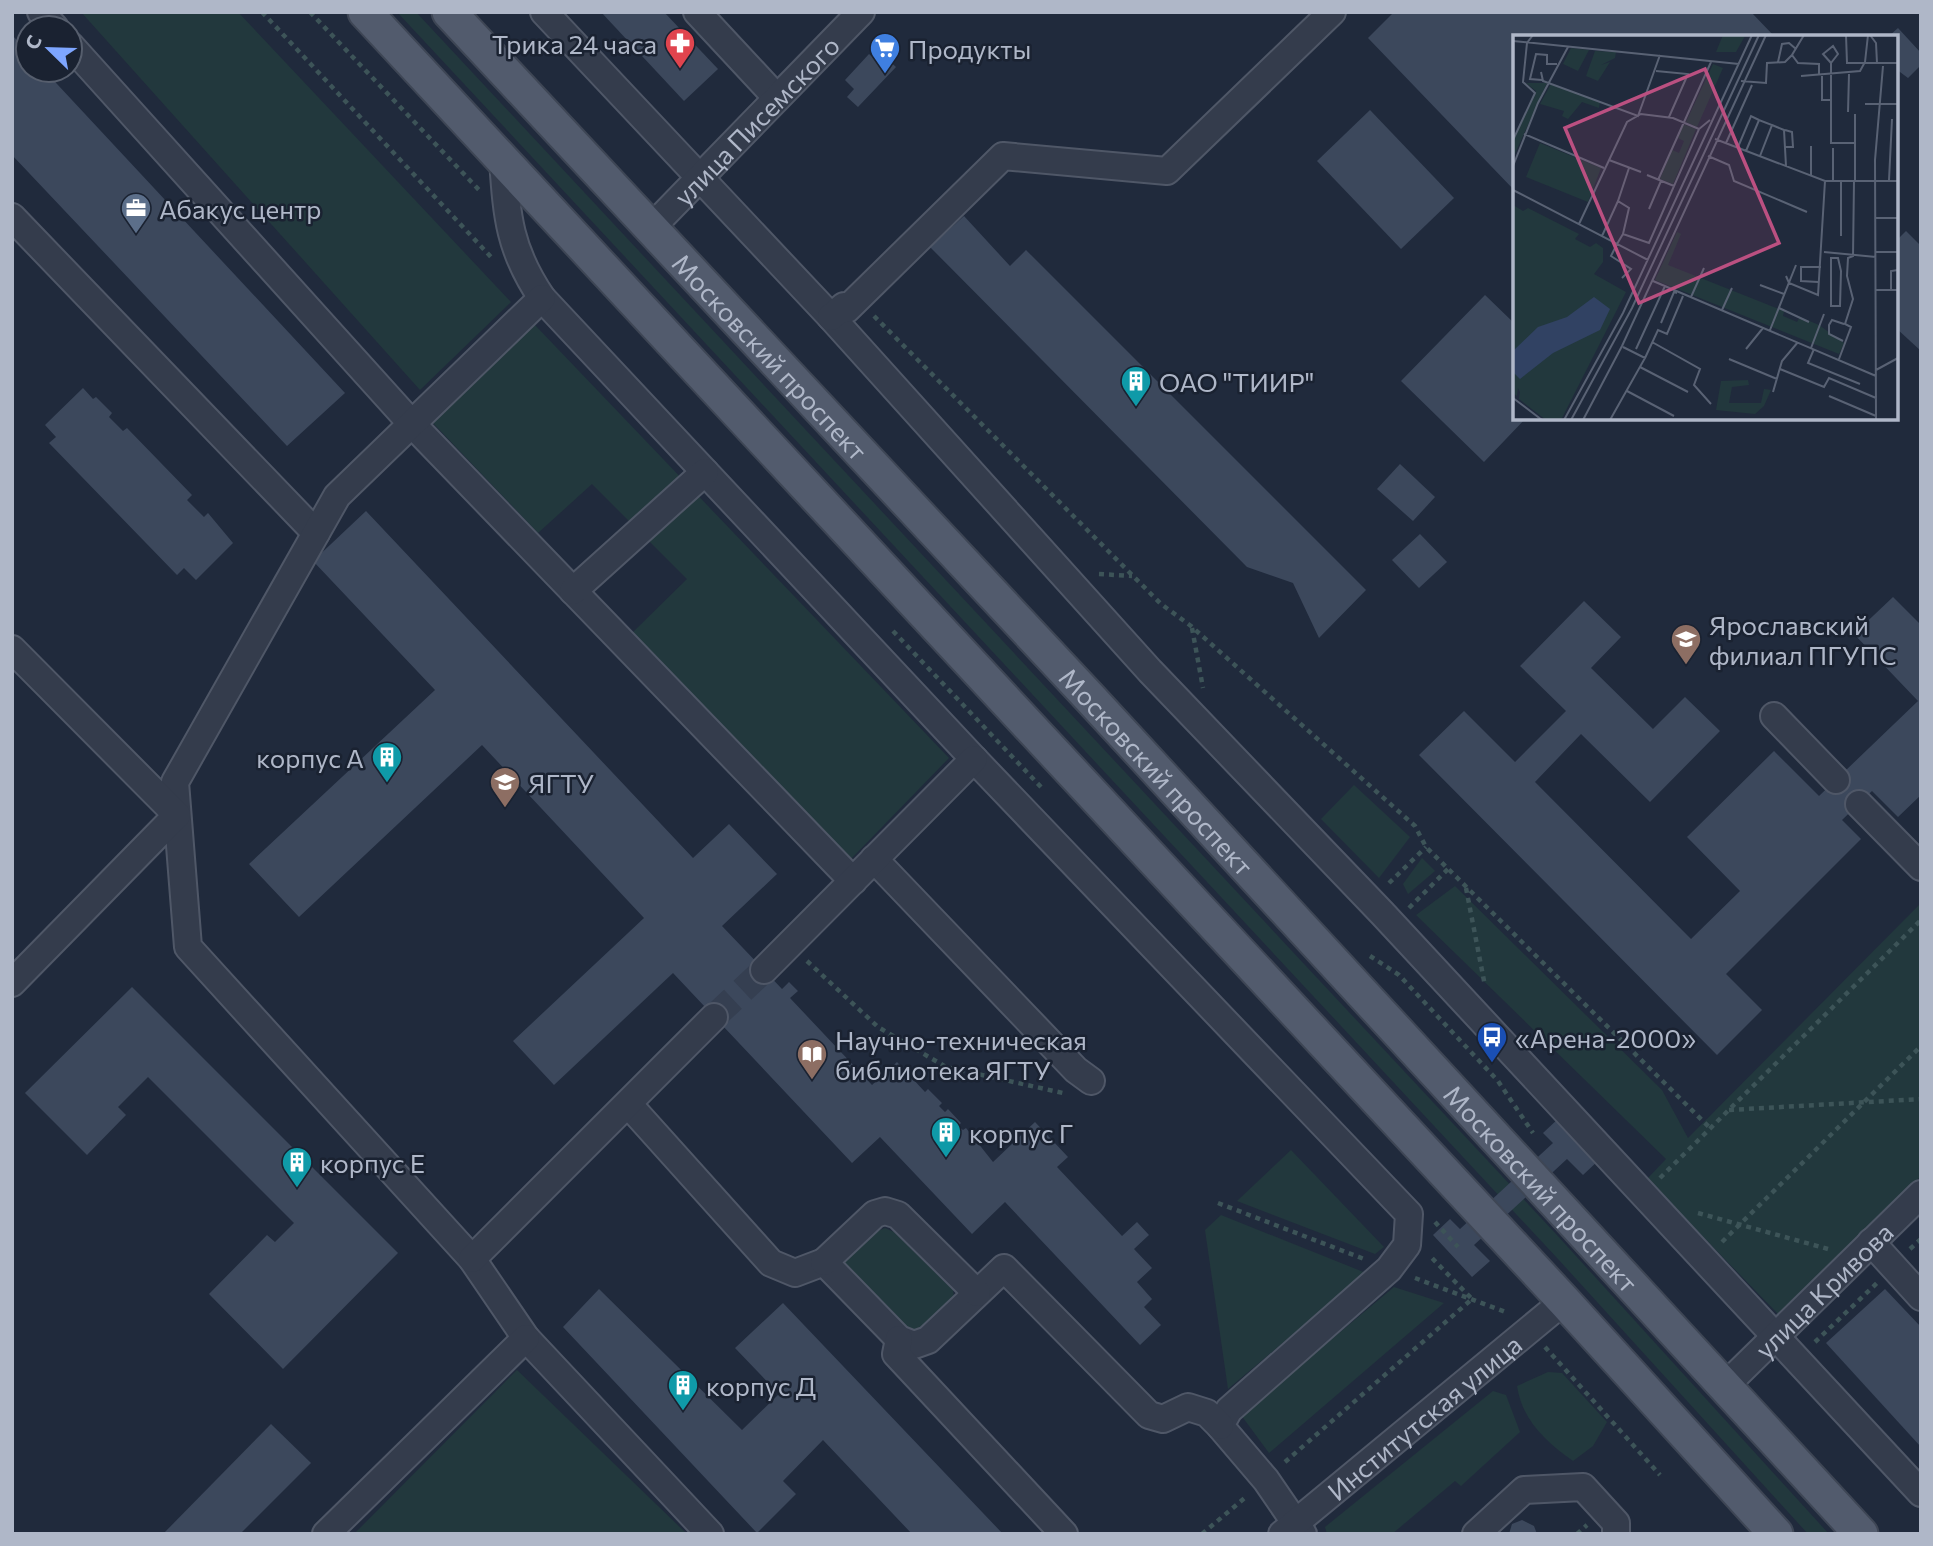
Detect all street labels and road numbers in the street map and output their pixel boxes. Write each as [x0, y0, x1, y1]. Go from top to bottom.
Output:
street label: улица Писемского [667, 29, 845, 211]
street label: Московский проспект [667, 247, 874, 466]
street label: Московский проспект [1054, 661, 1260, 881]
street label: Московский проспект [1438, 1078, 1645, 1298]
street label: улица Кривова [1748, 1216, 1898, 1364]
street label: Институтская улица [1321, 1328, 1527, 1506]

